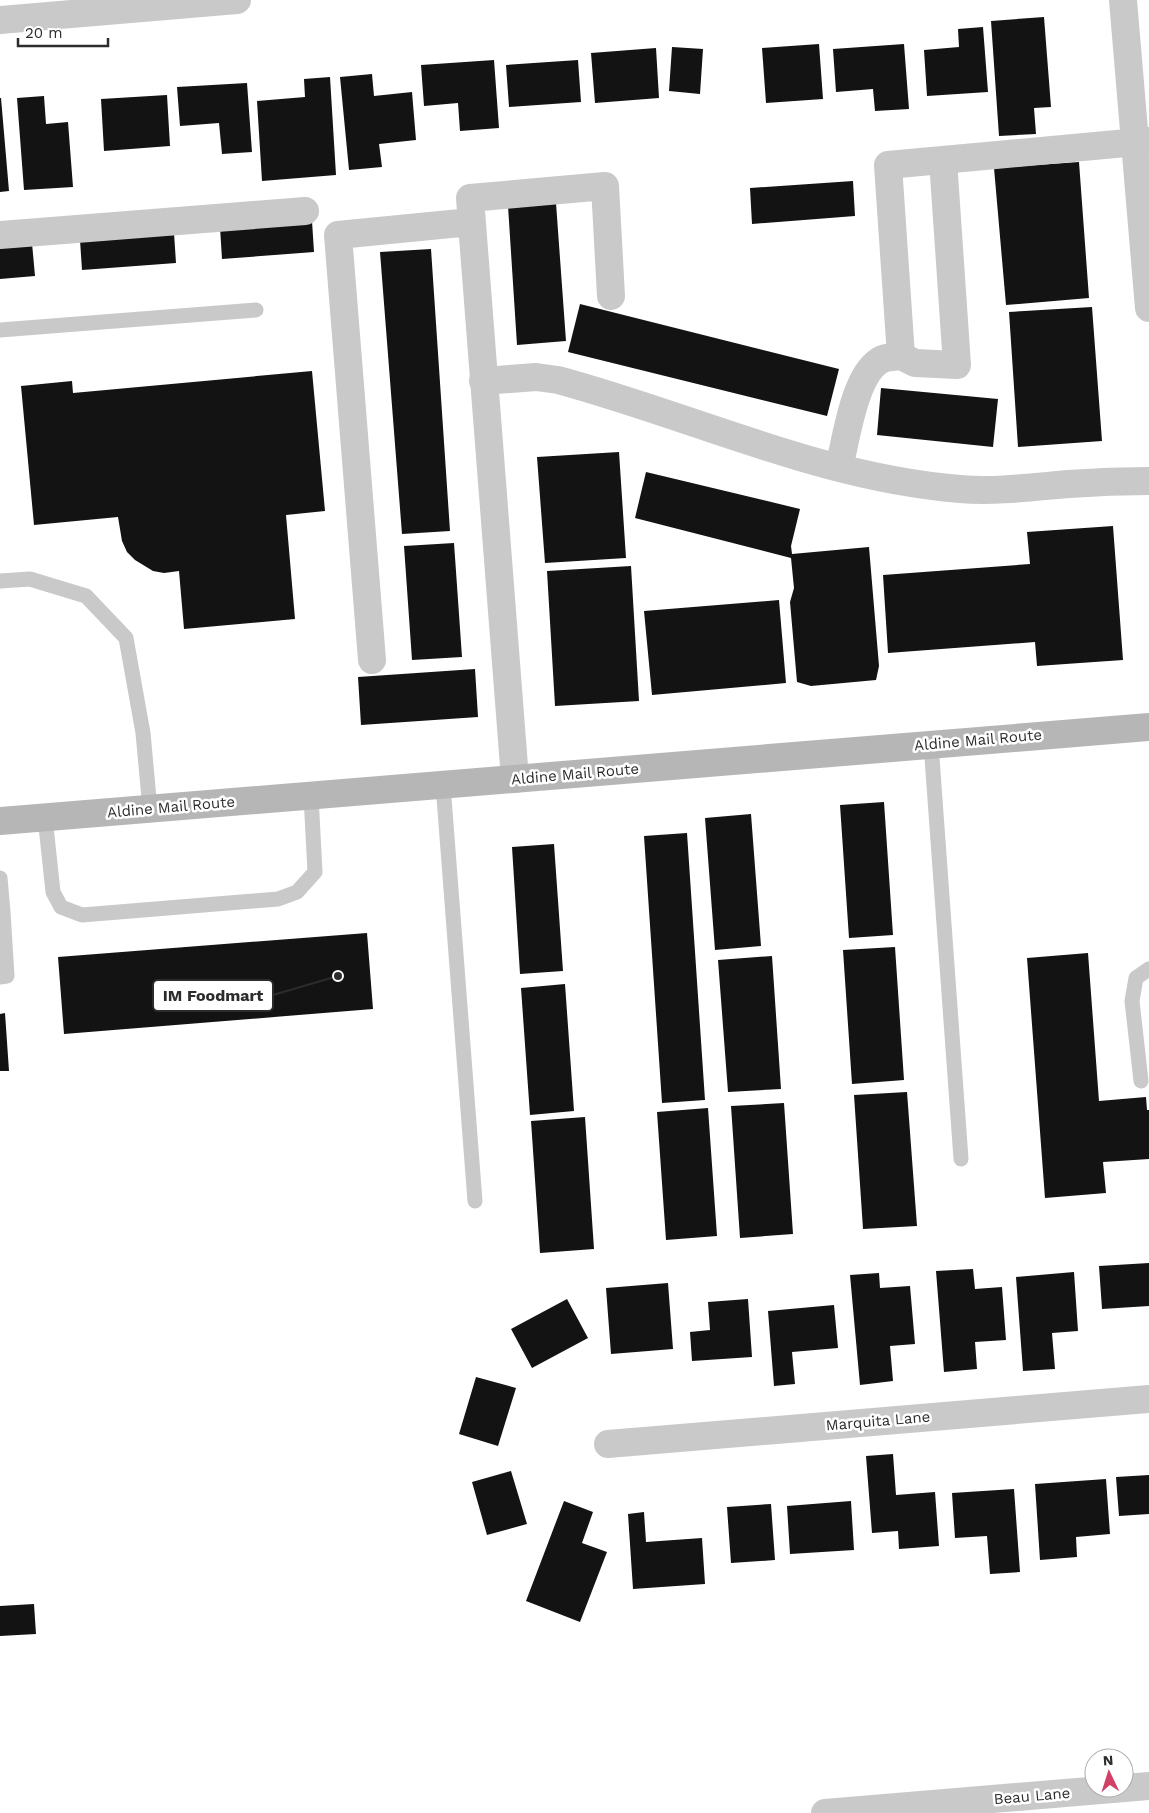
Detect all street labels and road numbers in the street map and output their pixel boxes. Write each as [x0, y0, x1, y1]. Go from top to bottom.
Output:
street label: Aldine Mail Route [913, 725, 1043, 755]
street label: Aldine Mail Route [510, 759, 640, 789]
street label: Aldine Mail Route [106, 792, 236, 822]
street label: Marquita Lane [825, 1407, 931, 1435]
street label: Beau Lane [993, 1784, 1071, 1808]

